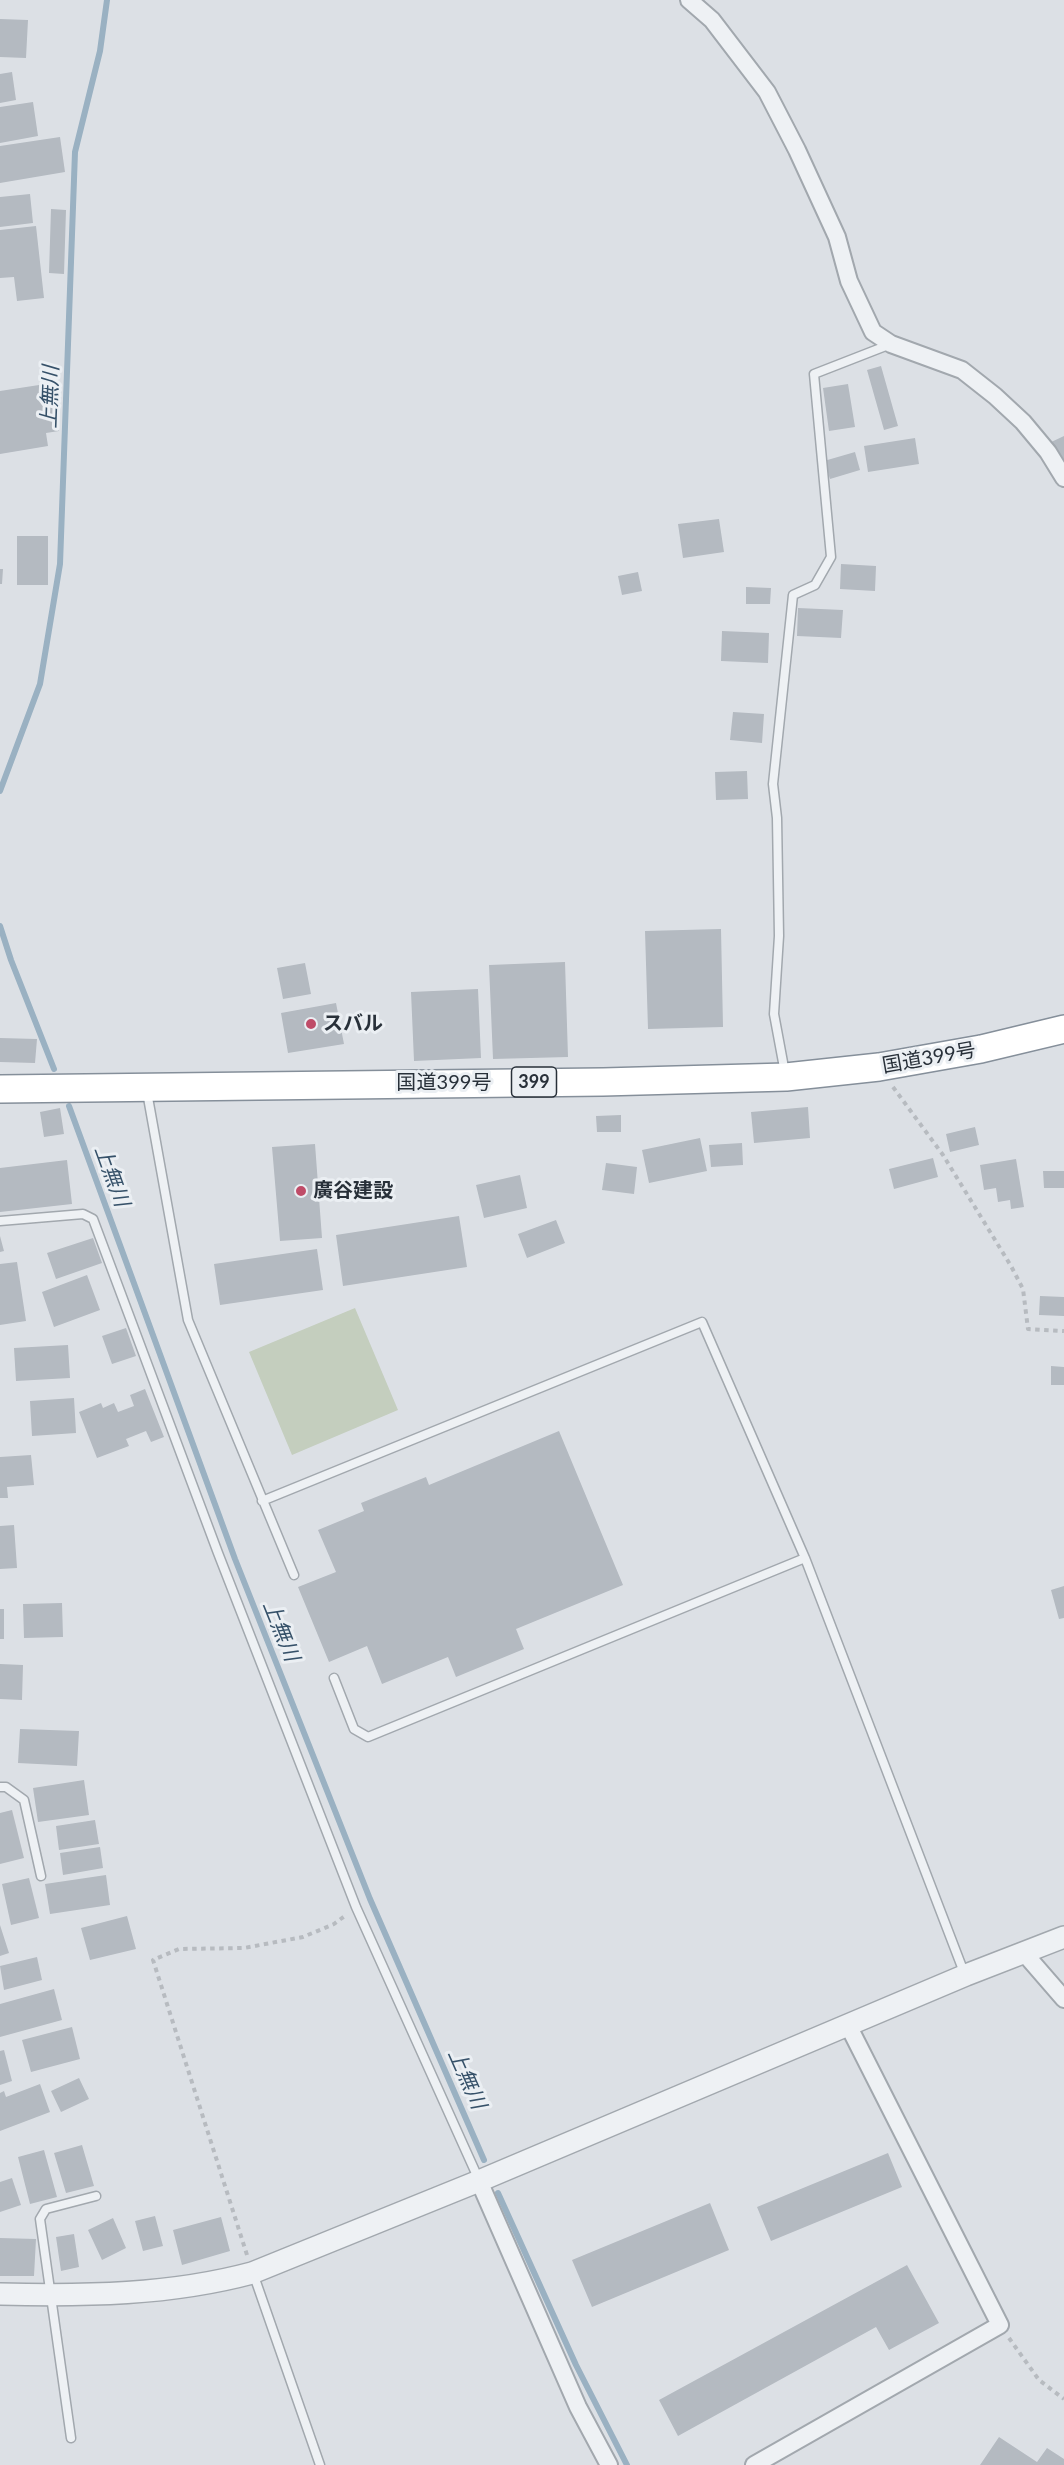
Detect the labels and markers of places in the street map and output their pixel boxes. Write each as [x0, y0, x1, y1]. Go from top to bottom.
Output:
place label: スバル [323, 1012, 383, 1036]
marker: スバル [304, 1017, 318, 1031]
place label: 廣谷建設 [313, 1179, 393, 1203]
marker: 廣谷建設 [294, 1184, 308, 1198]

